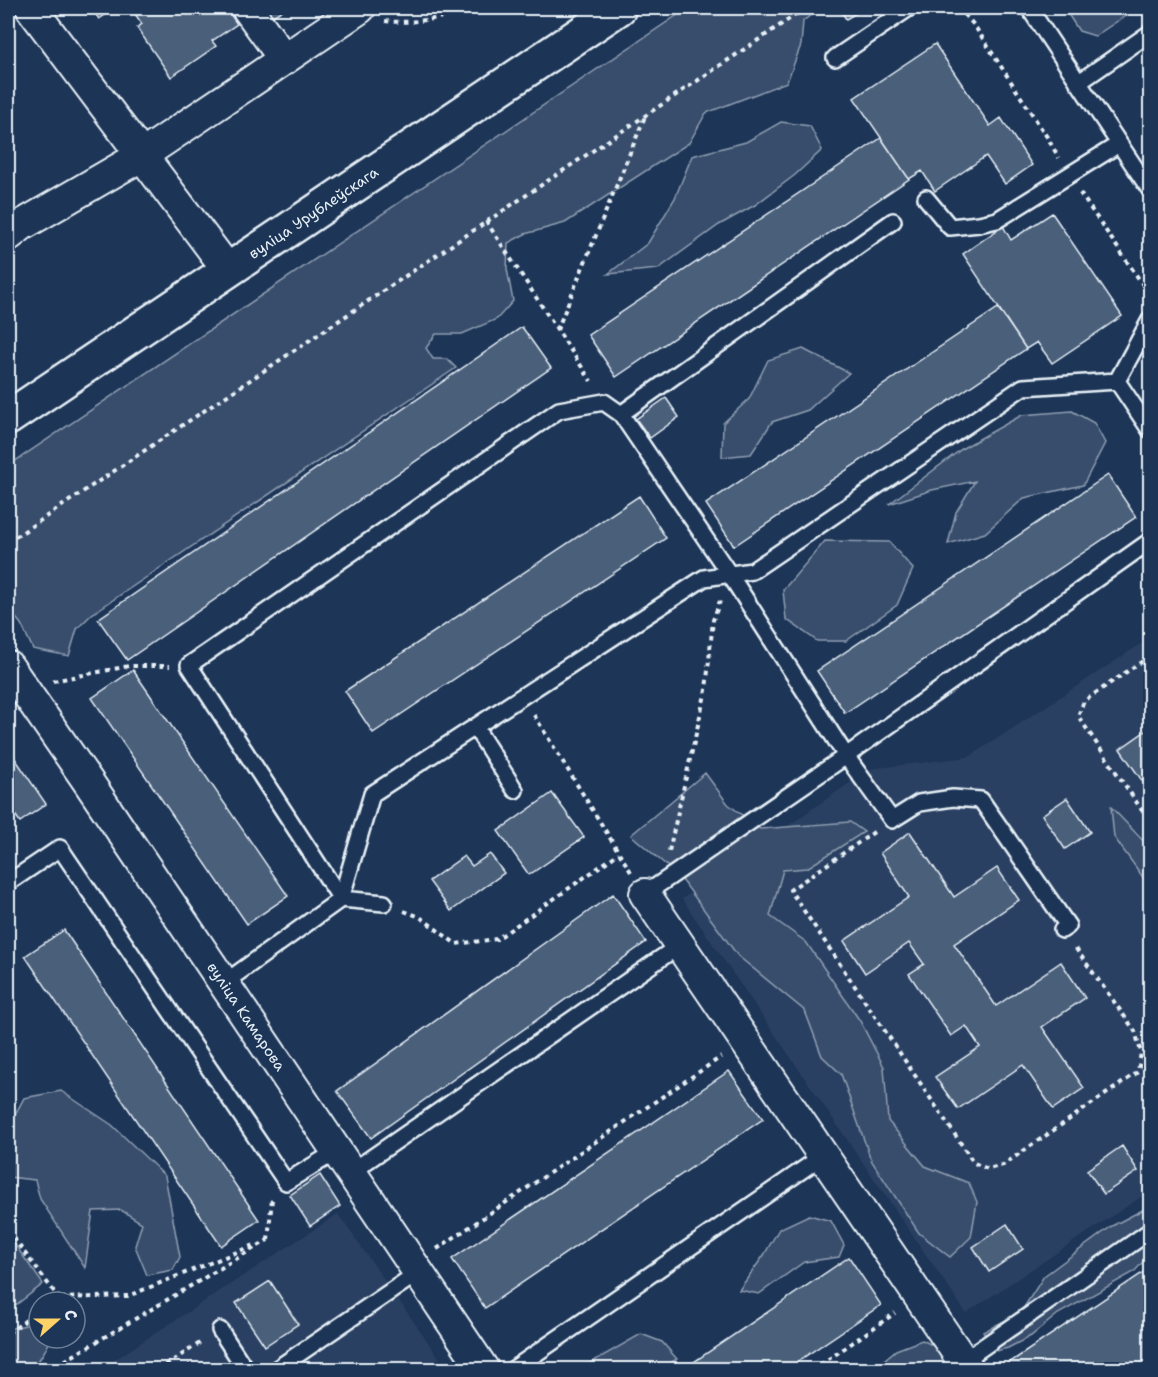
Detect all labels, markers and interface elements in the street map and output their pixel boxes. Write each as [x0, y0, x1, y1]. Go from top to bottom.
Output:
street label: вуліца Урублеўскага [245, 162, 383, 264]
street label: вуліца Камарова [202, 958, 290, 1076]
north arrow [27, 1290, 87, 1350]
text: С [59, 1306, 82, 1323]

